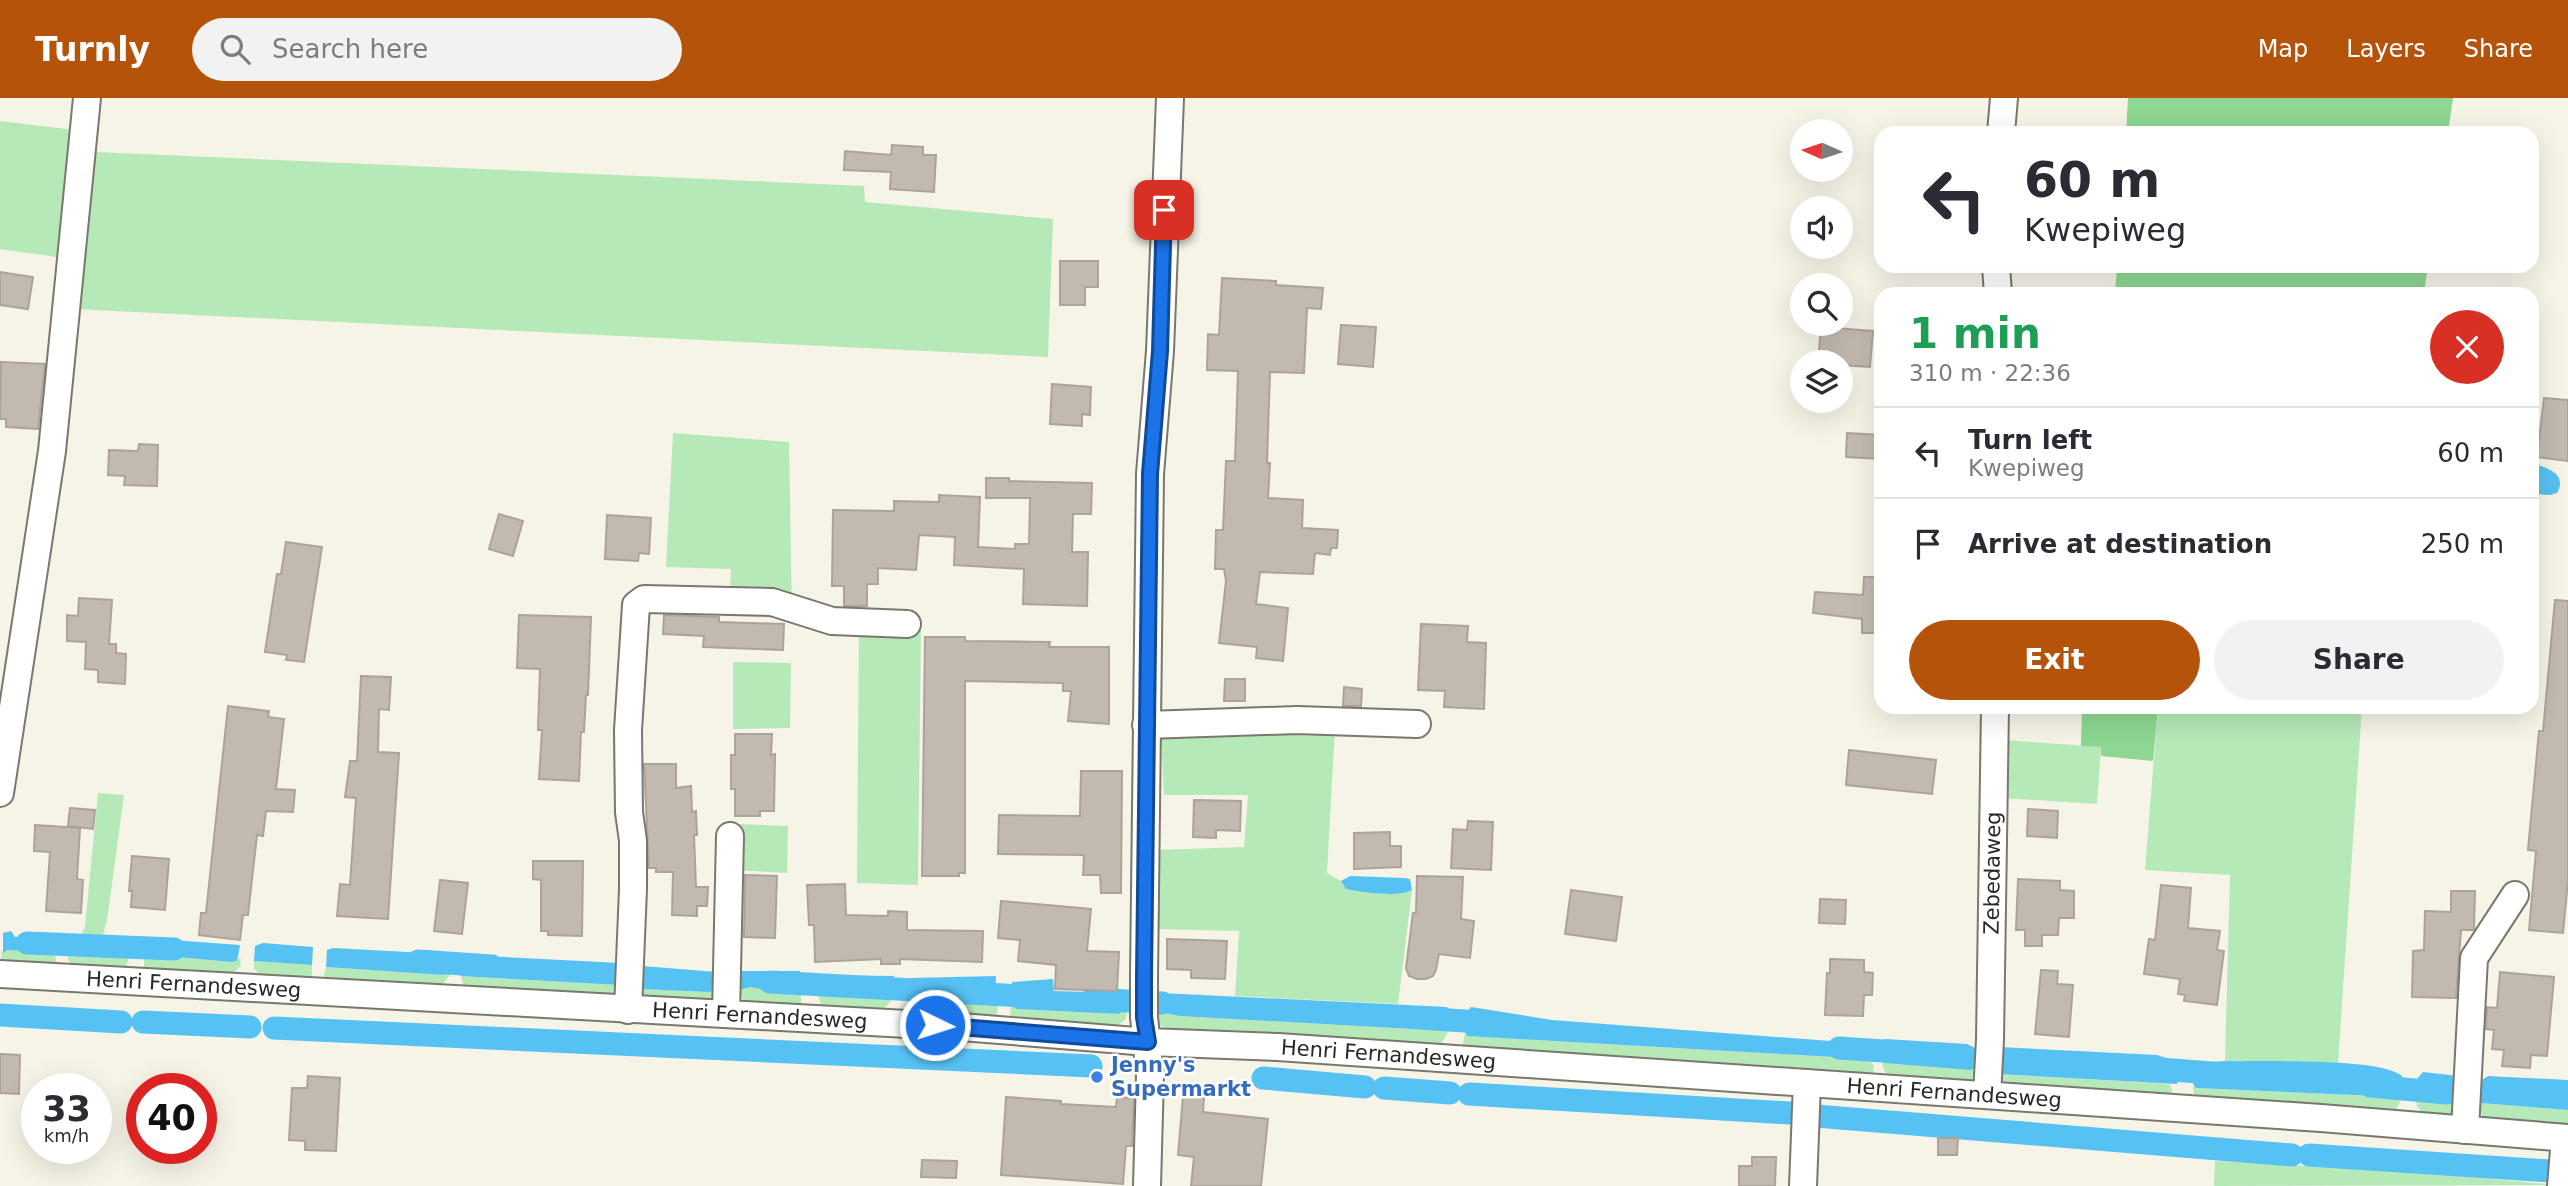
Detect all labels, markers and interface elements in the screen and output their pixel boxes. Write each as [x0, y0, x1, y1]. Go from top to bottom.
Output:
search box [192, 18, 682, 81]
text: Turnly [35, 30, 150, 69]
icon: search [216, 30, 254, 68]
text: Search here [272, 34, 428, 64]
text: Map [2258, 35, 2308, 63]
text: Layers [2346, 35, 2426, 63]
text: Share [2464, 35, 2533, 63]
north arrow [1790, 119, 1853, 182]
map controls [1790, 119, 1853, 413]
text: 60 m [2024, 152, 2160, 209]
icon: left [1909, 154, 2000, 245]
pin [1134, 180, 1194, 240]
icon: arrive [1145, 191, 1183, 229]
button: sound [1790, 196, 1853, 259]
text: Kwepiweg [2024, 211, 2186, 249]
button: search [1790, 273, 1853, 336]
text: 1 min [1909, 309, 2041, 358]
button: close [2430, 310, 2504, 384]
button: layers [1790, 350, 1853, 413]
text: 310 m · 22:36 [1909, 360, 2071, 386]
text: Turn left [1968, 425, 2092, 455]
icon: left [1909, 434, 1947, 472]
text: 60 m [2437, 438, 2504, 468]
text: Kwepiweg [1968, 455, 2085, 481]
icon: arrive [1909, 525, 1947, 563]
text: Arrive at destination [1968, 529, 2272, 559]
text: 250 m [2421, 529, 2504, 559]
button: Exit [1909, 620, 2200, 700]
button: Share [2214, 620, 2504, 700]
street label: Zebedaweg [1980, 811, 2005, 935]
street label: Henri Fernandesweg [85, 967, 302, 1003]
position arrow [898, 988, 972, 1062]
street label: Henri Fernandesweg [652, 998, 868, 1034]
street label: Henri Fernandesweg [1280, 1035, 1497, 1074]
place label: Jenny's Supermarkt [1109, 1053, 1251, 1101]
marker: Jenny's Supermarkt [1089, 1069, 1105, 1085]
speed limit sign: 40 [126, 1073, 217, 1164]
street label: Henri Fernandesweg [1846, 1074, 2063, 1112]
text: 33 [42, 1089, 91, 1129]
text: km/h [44, 1125, 89, 1146]

